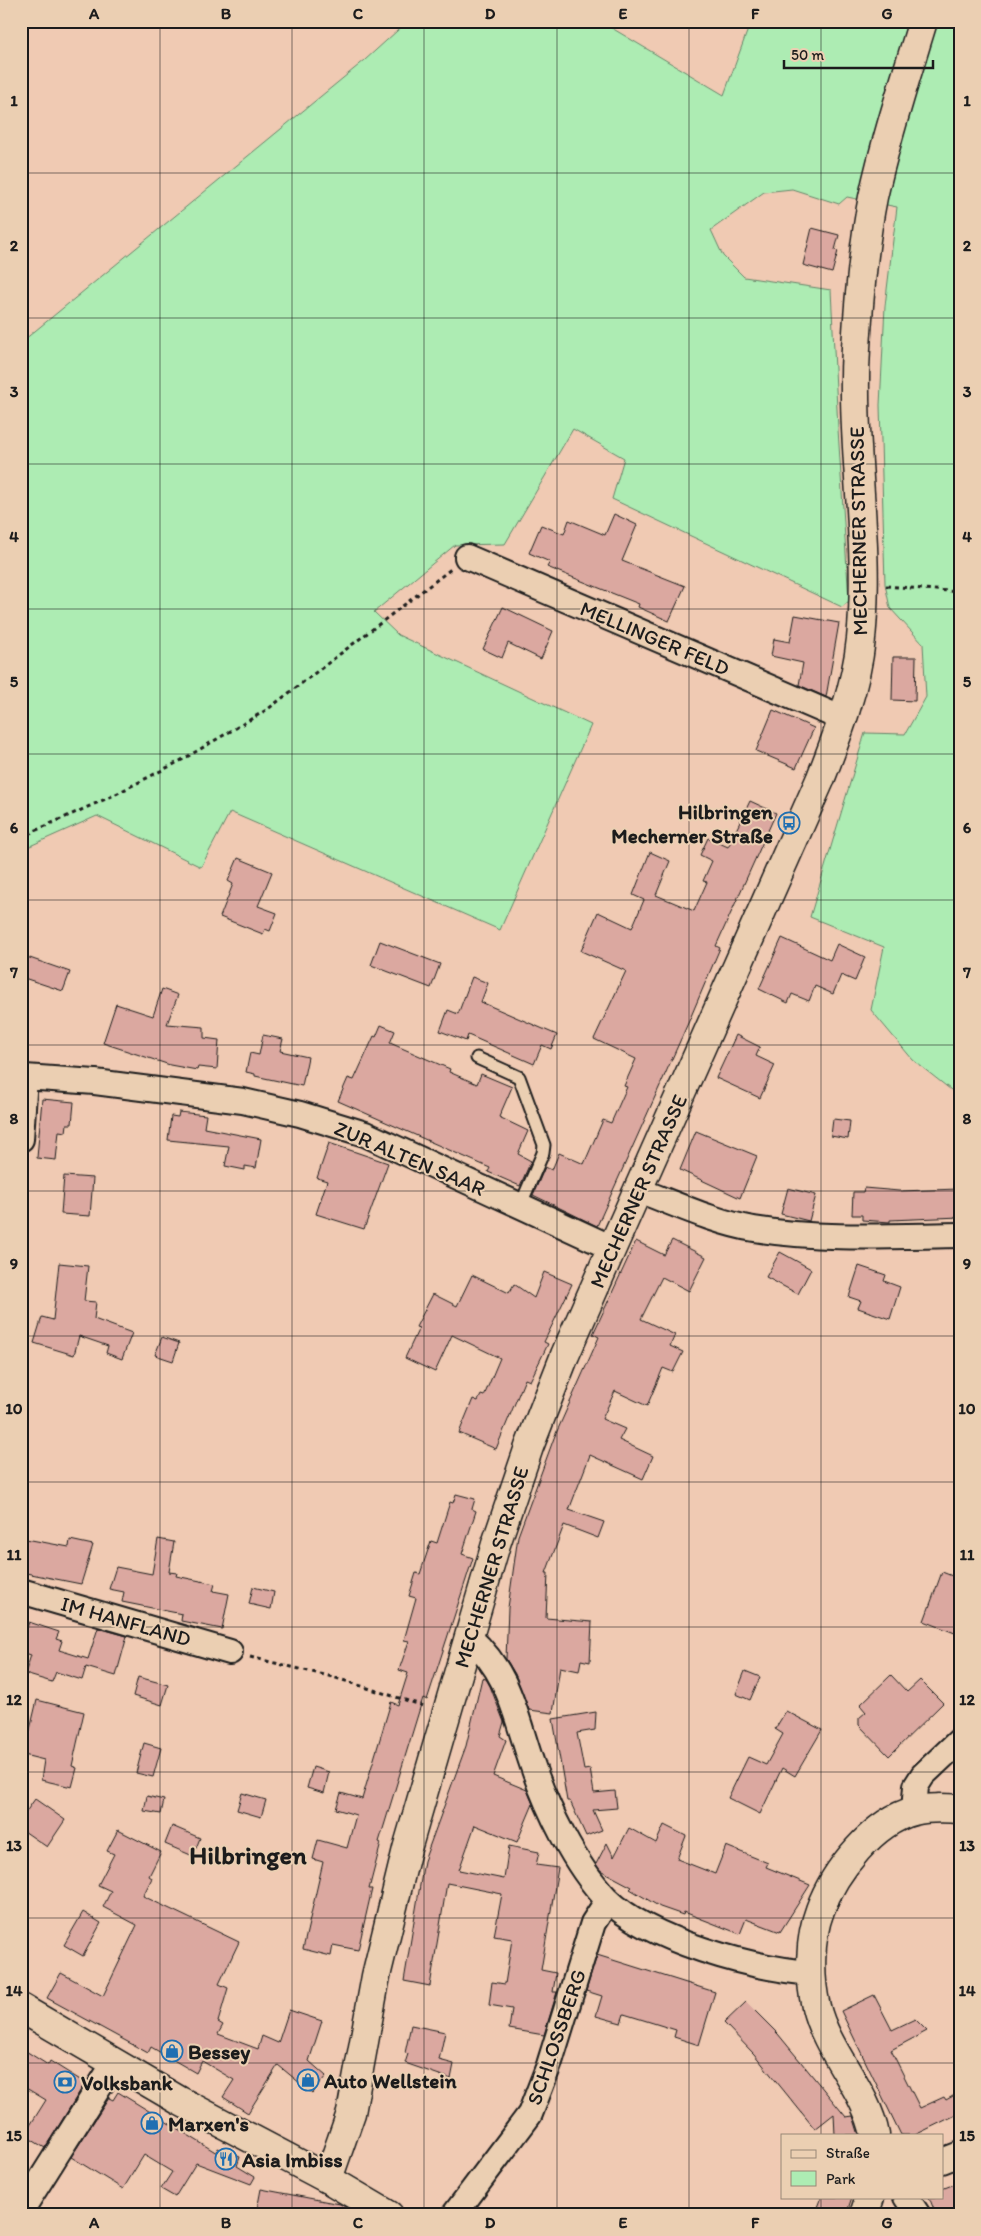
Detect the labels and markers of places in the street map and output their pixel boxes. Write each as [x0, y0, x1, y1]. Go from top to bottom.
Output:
place label: Hilbringen Mecherner Straße [611, 799, 773, 848]
bus stop icon: Hilbringen Mecherner Straße [777, 811, 801, 835]
shop icon: Bessey [160, 2039, 184, 2063]
place label: Bessey [188, 2039, 251, 2065]
shop icon: Auto Wellstein [296, 2068, 320, 2092]
place label: Auto Wellstein [323, 2068, 457, 2093]
bank icon: Volksbank [53, 2070, 77, 2094]
place label: Volksbank [81, 2070, 174, 2095]
shop icon: Marxen's [140, 2111, 164, 2135]
place label: Marxen's [168, 2111, 249, 2136]
restaurant icon: Asia Imbiss [214, 2147, 238, 2171]
place label: Asia Imbiss [241, 2147, 343, 2172]

